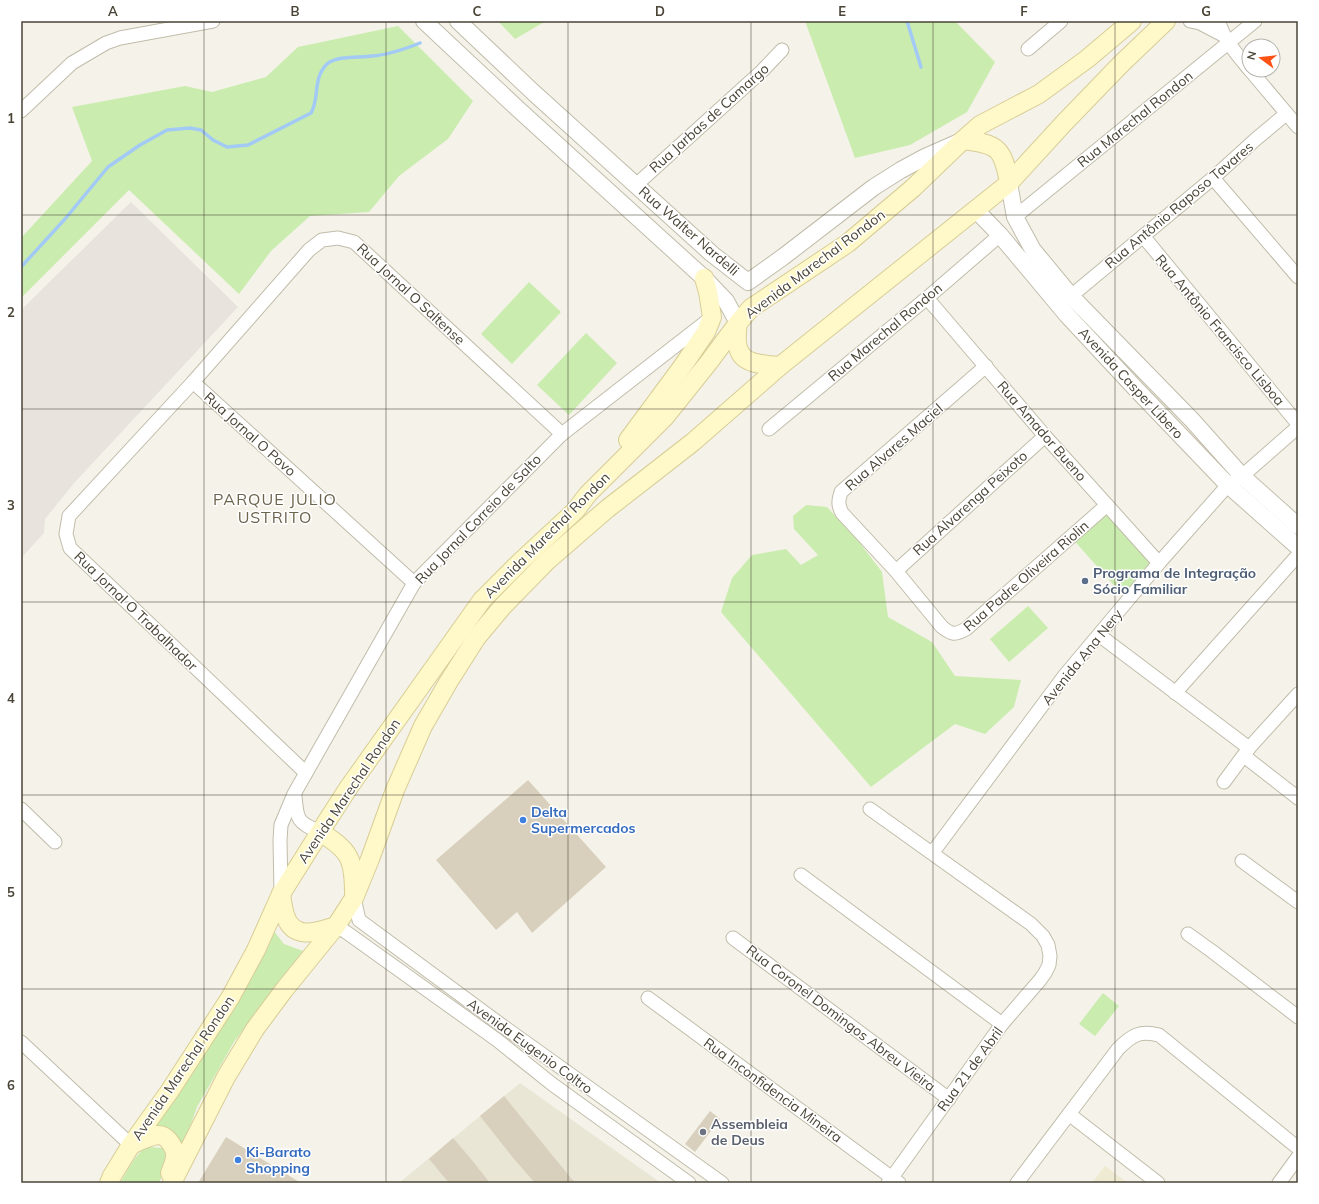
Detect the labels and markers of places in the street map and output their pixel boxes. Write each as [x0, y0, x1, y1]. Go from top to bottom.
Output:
place label: Programa de Integração Sócio Familiar [1093, 564, 1256, 598]
marker: Programa de Integração Sócio Familiar [1080, 576, 1090, 586]
place label: Delta Supermercados [531, 803, 636, 837]
marker: Delta Supermercados [518, 815, 528, 825]
place label: Assembleia de Deus [711, 1115, 788, 1149]
marker: Assembleia de Deus [698, 1127, 708, 1137]
place label: Ki-Barato Shopping [246, 1143, 311, 1177]
marker: Ki-Barato Shopping [233, 1155, 243, 1165]

